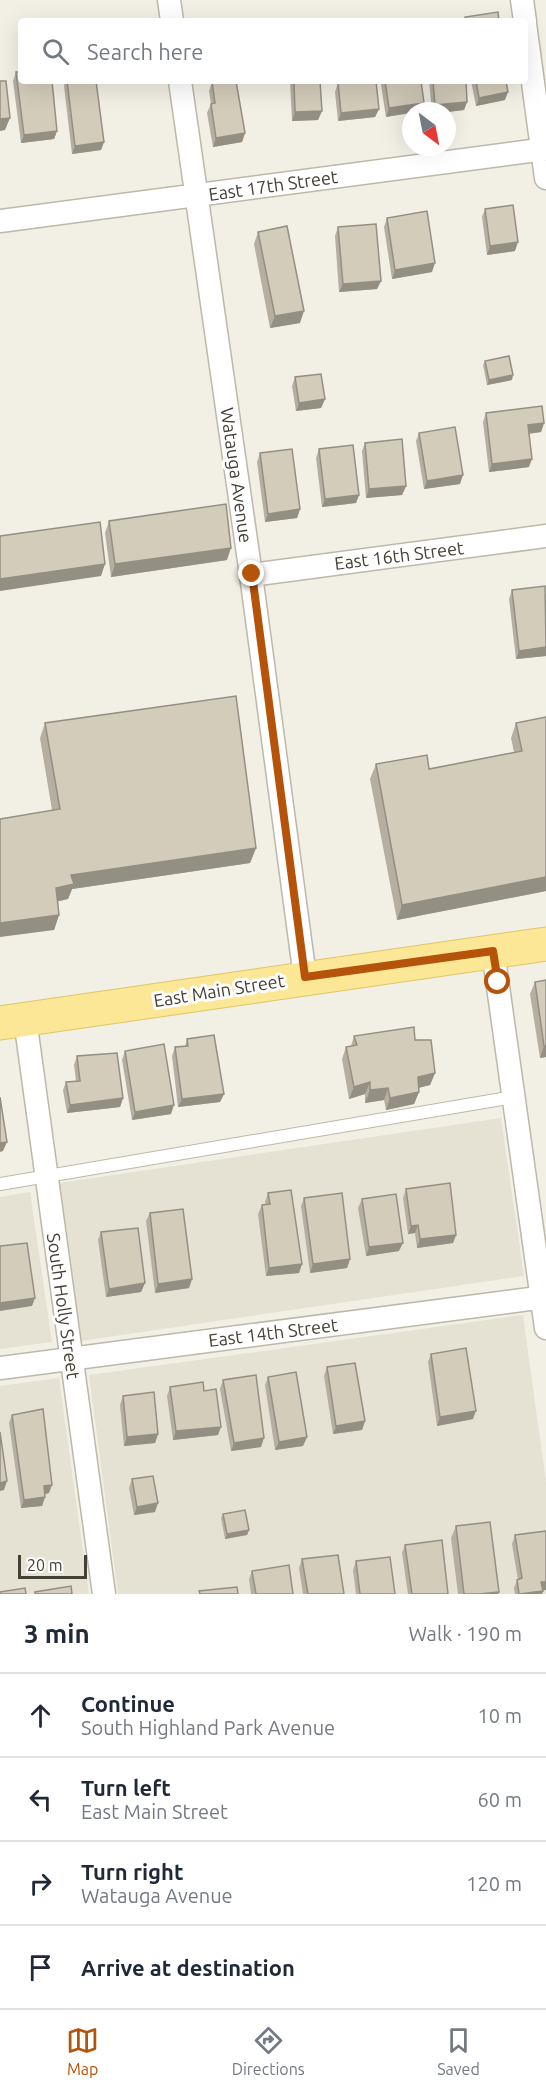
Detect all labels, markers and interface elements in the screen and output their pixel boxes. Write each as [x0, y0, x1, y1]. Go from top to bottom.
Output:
search box [18, 18, 528, 84]
icon: search [39, 35, 72, 68]
text: Search here [87, 39, 203, 64]
north arrow [402, 102, 456, 156]
street label: East 17th Street [207, 166, 339, 204]
street label: Watauga Avenue [218, 406, 256, 544]
street label: East 16th Street [333, 537, 465, 573]
route end [238, 560, 264, 586]
route start [484, 968, 510, 994]
street label: East Main Street [152, 970, 286, 1010]
street label: South Holly Street [44, 1232, 84, 1380]
street label: East 14th Street [207, 1314, 339, 1350]
scale bar [18, 1552, 87, 1580]
text: 20 m [27, 1556, 63, 1574]
text: 3 min [24, 1619, 90, 1648]
text: Walk · 190 m [409, 1622, 522, 1645]
text: Continue [81, 1691, 175, 1716]
icon: ahead [24, 1699, 57, 1732]
text: 10 m [478, 1704, 522, 1727]
text: South Highland Park Avenue [81, 1716, 335, 1739]
text: Turn left [81, 1775, 171, 1800]
icon: left [24, 1783, 57, 1816]
text: 60 m [478, 1788, 522, 1811]
text: East Main Street [81, 1800, 228, 1823]
text: Turn right [81, 1859, 183, 1884]
icon: right [24, 1867, 57, 1900]
text: 120 m [466, 1872, 522, 1895]
text: Watauga Avenue [81, 1884, 233, 1907]
icon: arrive [24, 1951, 57, 1984]
text: Arrive at destination [81, 1955, 295, 1980]
tab: Map [66, 2024, 99, 2078]
tab: Directions [232, 2024, 305, 2078]
tab: Saved [437, 2024, 480, 2078]

